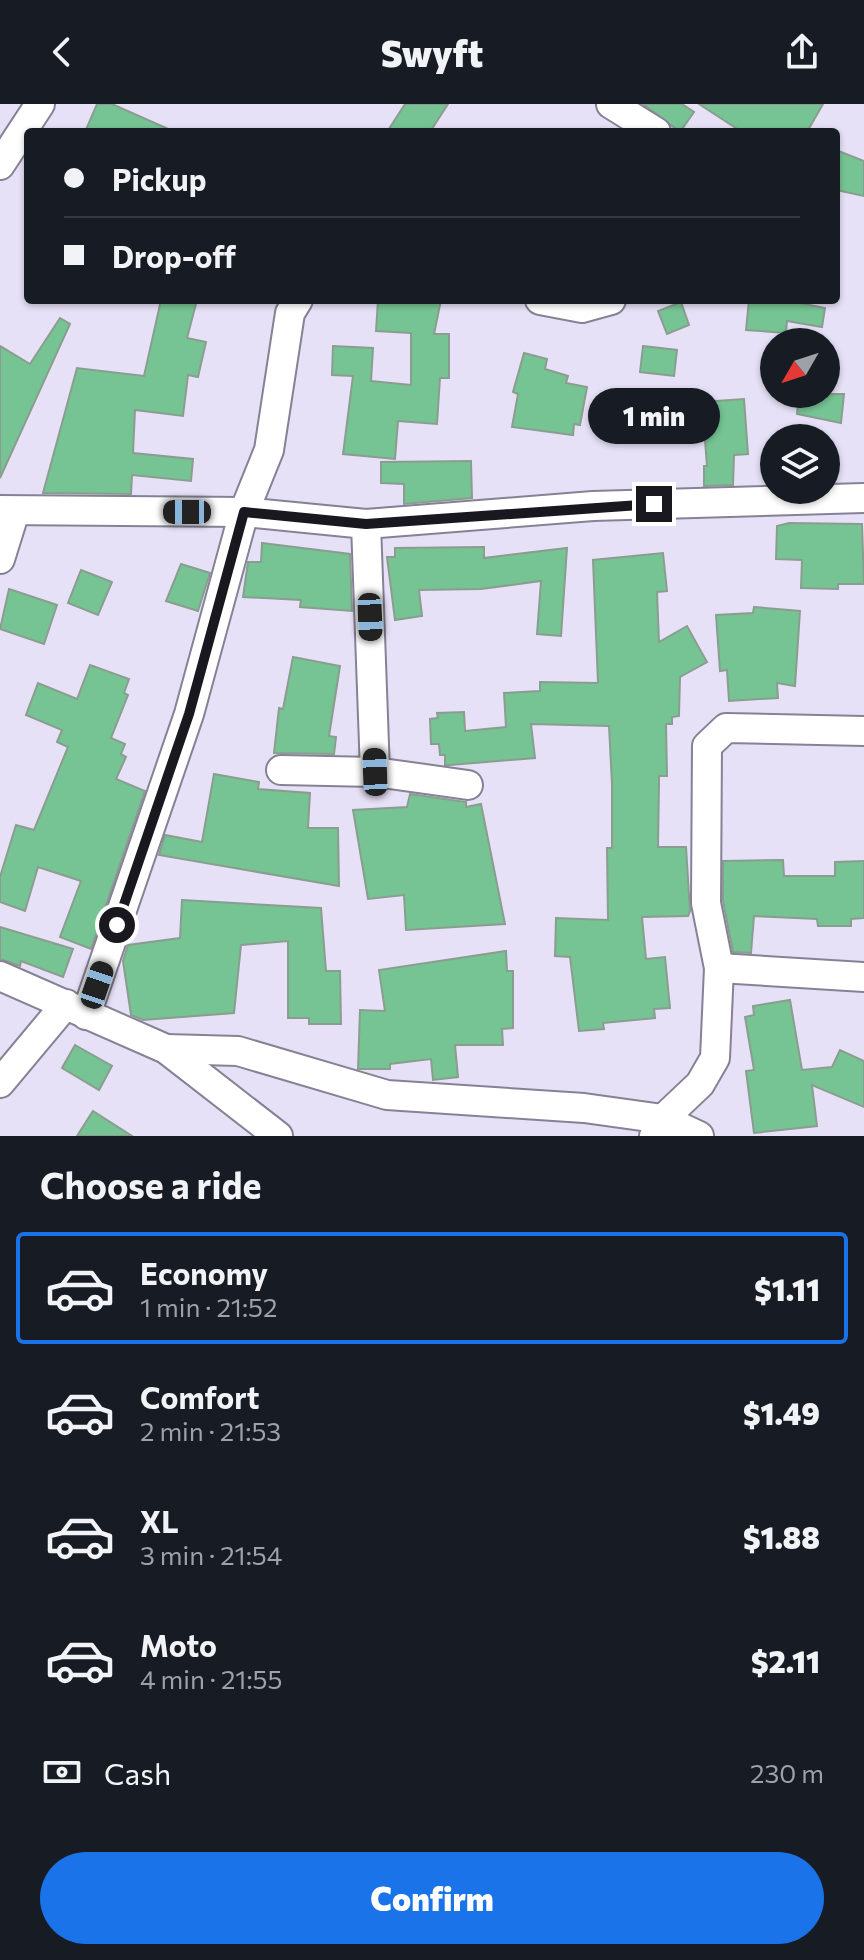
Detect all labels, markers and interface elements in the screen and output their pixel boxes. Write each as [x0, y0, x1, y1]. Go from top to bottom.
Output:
icon: back [40, 30, 84, 74]
text: Swyft [381, 30, 483, 74]
icon: share [780, 30, 824, 74]
text: Pickup [112, 160, 206, 197]
text: Drop-off [112, 237, 236, 274]
north arrow [760, 328, 840, 408]
map controls [760, 328, 840, 504]
callout: 1 min [588, 388, 720, 444]
text: 1 min [623, 400, 685, 431]
button: layers [760, 424, 840, 504]
route end [636, 486, 672, 522]
car [163, 500, 211, 524]
car [357, 593, 383, 641]
car [362, 748, 388, 796]
route start [99, 907, 135, 943]
car [78, 958, 116, 1012]
text: Choose a ride [40, 1162, 261, 1206]
icon: car [44, 1252, 116, 1324]
text: Economy [140, 1254, 268, 1291]
text: $1.11 [754, 1270, 820, 1307]
text: 1 min · 21:52 [140, 1291, 277, 1322]
icon: car [44, 1376, 116, 1448]
text: Comfort [140, 1378, 259, 1415]
text: $1.49 [743, 1394, 820, 1431]
text: 2 min · 21:53 [140, 1415, 281, 1446]
icon: car [44, 1500, 116, 1572]
text: XL [140, 1502, 179, 1539]
text: $1.88 [743, 1518, 820, 1555]
text: 3 min · 21:54 [140, 1539, 282, 1570]
icon: car [44, 1624, 116, 1696]
text: Moto [140, 1626, 217, 1663]
text: $2.11 [751, 1642, 820, 1679]
text: 4 min · 21:55 [140, 1663, 282, 1694]
icon: cash [40, 1750, 84, 1794]
text: Cash [104, 1754, 171, 1791]
text: 230 m [750, 1757, 824, 1788]
button: Confirm [40, 1852, 824, 1944]

